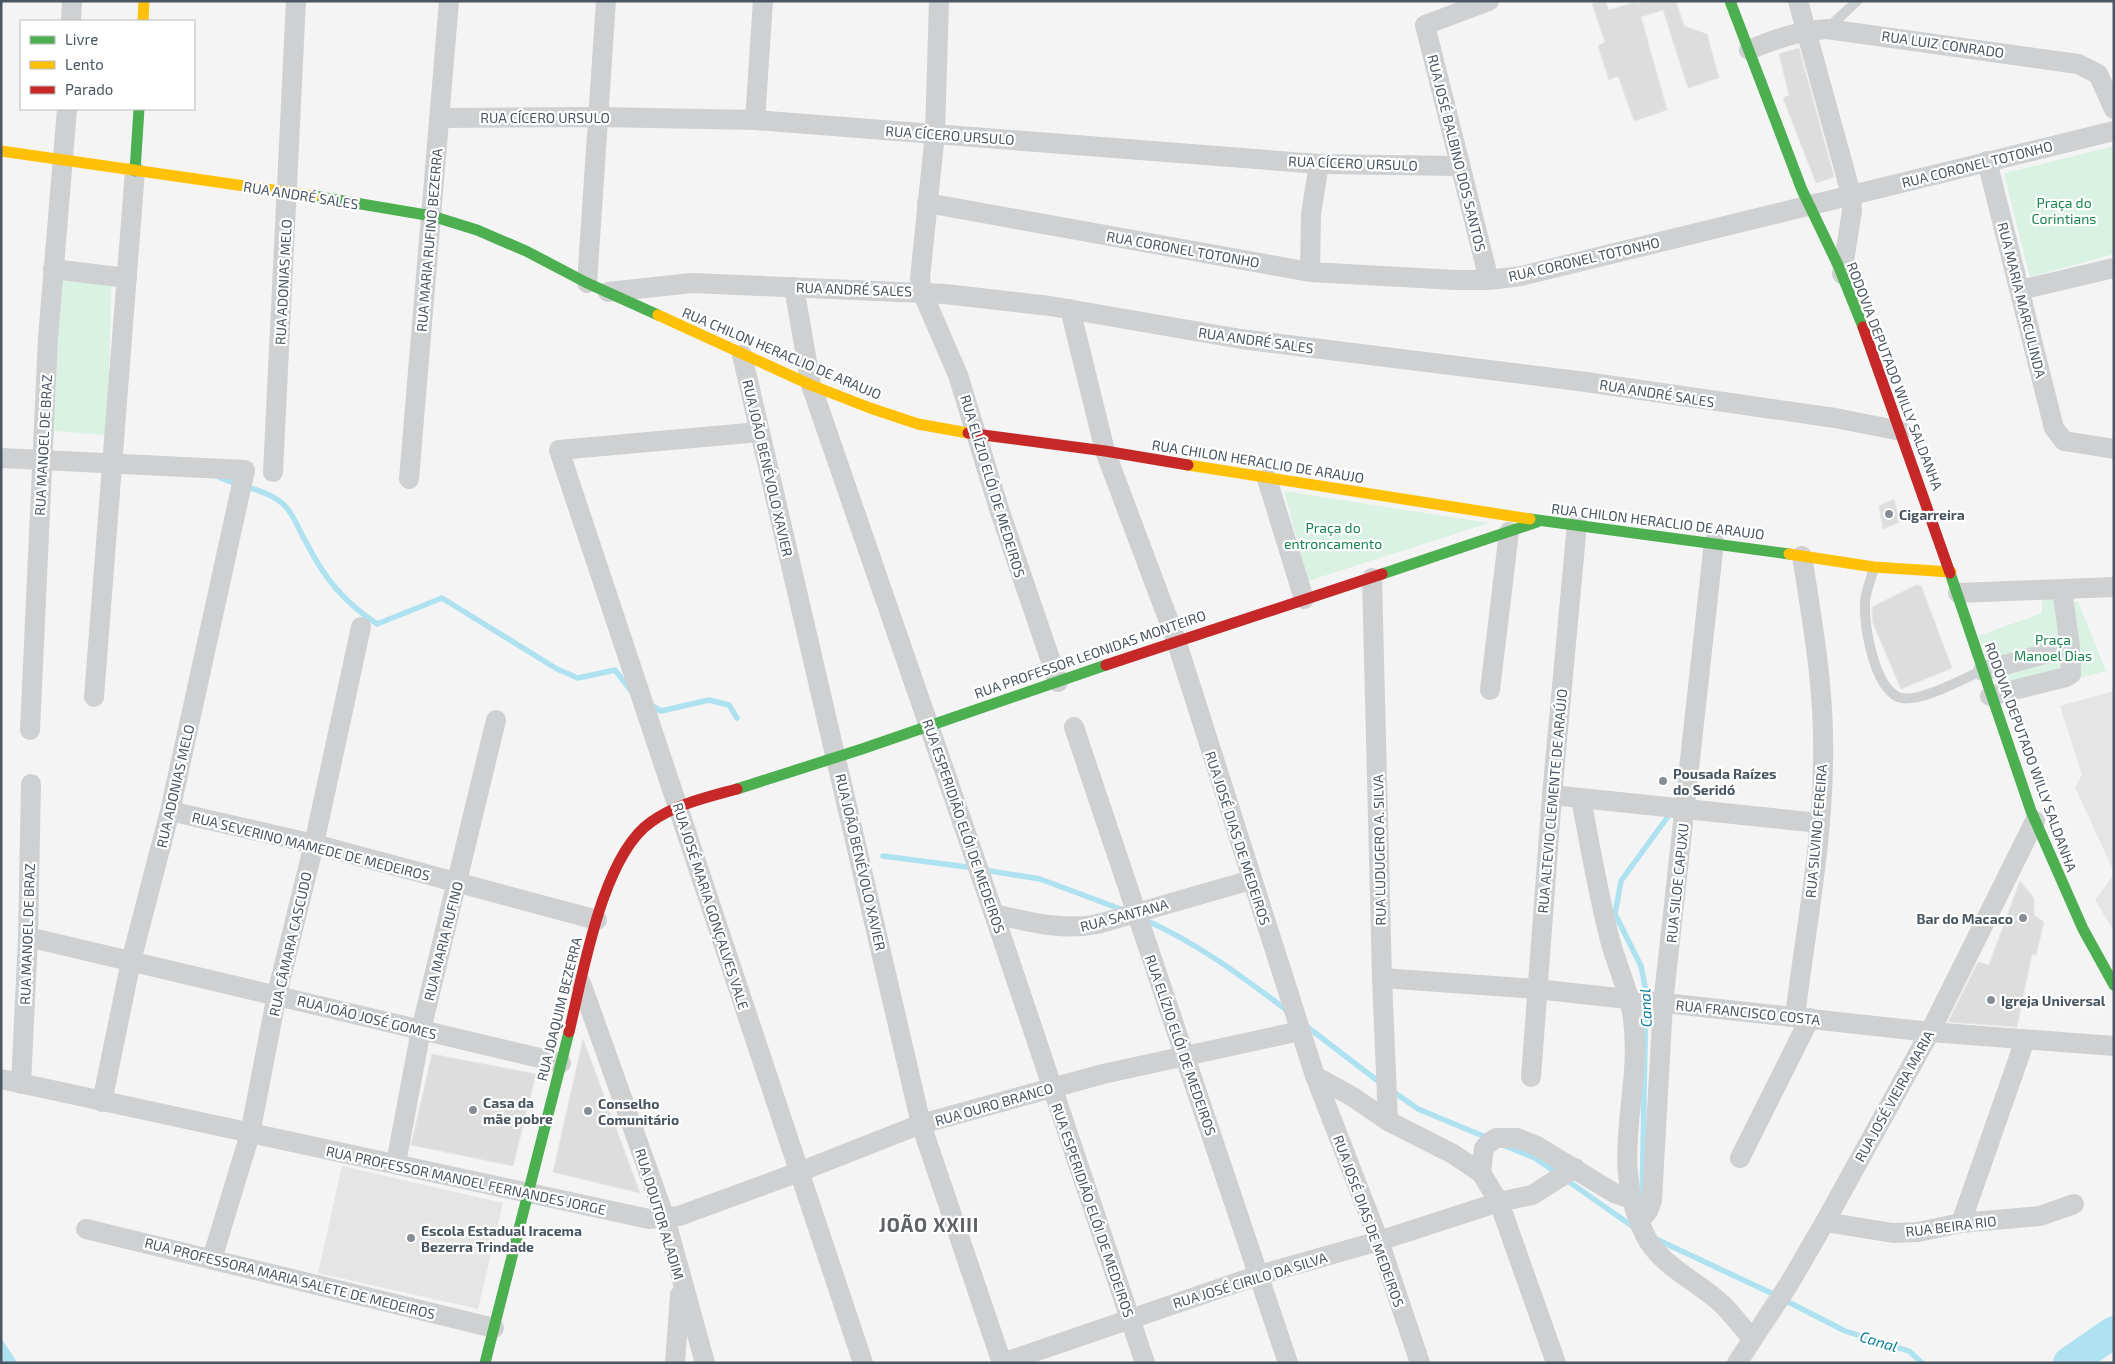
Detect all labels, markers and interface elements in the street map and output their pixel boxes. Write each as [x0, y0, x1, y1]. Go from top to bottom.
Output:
legend [20, 20, 195, 110]
street label: RUA LUIZ CONRADO [1881, 27, 2005, 61]
text: Livre [65, 30, 98, 48]
street label: RUA JOSÉ BALBINO DOS SANTOS [1424, 53, 1490, 253]
text: Lento [65, 55, 104, 73]
text: Parado [65, 80, 113, 98]
street label: RUA CÍCERO URSULO [480, 109, 610, 126]
street label: RUA CÍCERO URSULO [885, 122, 1015, 148]
street label: RUA CORONEL TOTONHO [1900, 137, 2054, 191]
street label: RUA MARIA RUFINO BEZERRA [413, 147, 446, 332]
street label: RUA CÍCERO URSULO [1288, 152, 1418, 174]
street label: RUA ANDRÉ SALES [242, 178, 360, 212]
park label: Praça do Corintians [2032, 194, 2096, 227]
street label: RUA ADONIAS MELO [271, 219, 295, 345]
street label: RUA MARIA MARCULINDA [1994, 220, 2050, 380]
street label: RUA CORONEL TOTONHO [1105, 227, 1261, 271]
street label: RUA CORONEL TOTONHO [1507, 233, 1661, 285]
street label: RODOVIA DEPUTADO WILLY SALDANHA [1844, 260, 1947, 493]
street label: RUA ANDRÉ SALES [796, 278, 912, 300]
street label: RUA CHILON HERACLIO DE ARAUJO [680, 303, 884, 403]
street label: RUA ANDRÉ SALES [1197, 324, 1315, 357]
street label: RUA MANOEL DE BRAZ [31, 374, 55, 516]
street label: RUA ANDRÉ SALES [1598, 376, 1716, 410]
street label: RUA JOÃO BENÉVOLO XAVIER [739, 378, 797, 559]
street label: RUA ELÍZIO ELÓI DE MEDEIROS [957, 393, 1029, 580]
street label: RUA CHILON HERACLIO DE ARAUJO [1151, 436, 1365, 486]
street label: RUA CHILON HERACLIO DE ARAUJO [1550, 499, 1766, 543]
place label: Cigarreira [1899, 506, 1965, 523]
marker: Cigarreira [1883, 508, 1895, 520]
park label: Praça do entroncamento [1284, 519, 1382, 552]
street label: RUA PROFESSOR LEONIDAS MONTEIRO [972, 606, 1208, 702]
park label: Praça Manoel Dias [2014, 631, 2092, 664]
street label: RODOVIA DEPUTADO WILLY SALDANHA [1981, 640, 2081, 874]
street label: RUA ALTEVIO CLEMENTE DE ARAÚJO [1534, 688, 1570, 914]
street label: RUA ESPERIDIÃO ELÓI DE MEDEIROS [919, 717, 1009, 936]
street label: RUA ADONIAS MELO [153, 723, 197, 849]
street label: RUA JOSÉ DIAS DE MEDEIROS [1202, 749, 1274, 927]
street label: RUA SILVINO FEREIRA [1802, 763, 1830, 899]
place label: Pousada Raízes do Seridó [1673, 765, 1777, 798]
street label: RUA JOÃO BENÉVOLO XAVIER [832, 772, 890, 953]
street label: RUA LUDUGERO A. SILVA [1369, 774, 1389, 926]
marker: Pousada Raízes do Seridó [1657, 775, 1669, 787]
street label: RUA JOSÉ MARIA GONÇALVES VALE [669, 800, 753, 1012]
street label: RUA SEVERINO MAMEDE DE MEDEIROS [190, 808, 432, 884]
street label: RUA SILOE CAPUXU [1662, 822, 1692, 944]
street label: RUA MANOEL DE BRAZ [16, 863, 38, 1005]
street label: RUA CÂMARA CASCUDO [265, 870, 315, 1018]
street label: RUA MARIA RUFINO [420, 879, 466, 1003]
street label: RUA SANTANA [1078, 895, 1170, 935]
place label: Bar do Macaco [1916, 910, 2013, 927]
marker: Bar do Macaco [2017, 912, 2029, 924]
street label: RUA JOAQUIM BEZERRA [533, 935, 585, 1083]
street label: RUA ELÍZIO ELÓI DE MEDEIROS [1142, 952, 1220, 1138]
water label: Canal [1635, 988, 1655, 1028]
street label: RUA JOÃO JOSÉ GOMES [296, 991, 439, 1043]
place label: Igreja Universal [2001, 992, 2106, 1009]
marker: Igreja Universal [1985, 994, 1997, 1006]
street label: RUA FRANCISCO COSTA [1675, 996, 1821, 1028]
street label: RUA JOSÉ VIEIRA MARIA [1851, 1027, 1937, 1165]
street label: RUA OURO BRANCO [933, 1079, 1055, 1129]
place label: Casa da mãe pobre [483, 1094, 553, 1127]
place label: Conselho Comunitário [598, 1095, 679, 1128]
street label: RUA ESPERIDIÃO ELÓI DE MEDEIROS [1048, 1101, 1138, 1320]
marker: Casa da mãe pobre [467, 1104, 479, 1116]
marker: Conselho Comunitário [582, 1105, 594, 1117]
street label: RUA JOSÉ DIAS DE MEDEIROS [1330, 1133, 1408, 1309]
street label: RUA PROFESSOR MANOEL FERNANDES JORGE [325, 1142, 608, 1218]
street label: RUA DOUTOR ALADIM [632, 1147, 688, 1281]
street label: RUA BEIRA RIO [1905, 1212, 1997, 1240]
district label: JOÃO XXIII [879, 1213, 979, 1236]
place label: Escola Estadual Iracema Bezerra Trindade [421, 1222, 582, 1255]
marker: Escola Estadual Iracema Bezerra Trindade [405, 1232, 417, 1244]
street label: RUA PROFESSORA MARIA SALETE DE MEDEIROS [143, 1234, 437, 1322]
street label: RUA JOSÉ CIRILO DA SILVA [1171, 1248, 1330, 1312]
water label: Canal [1858, 1327, 1900, 1355]

